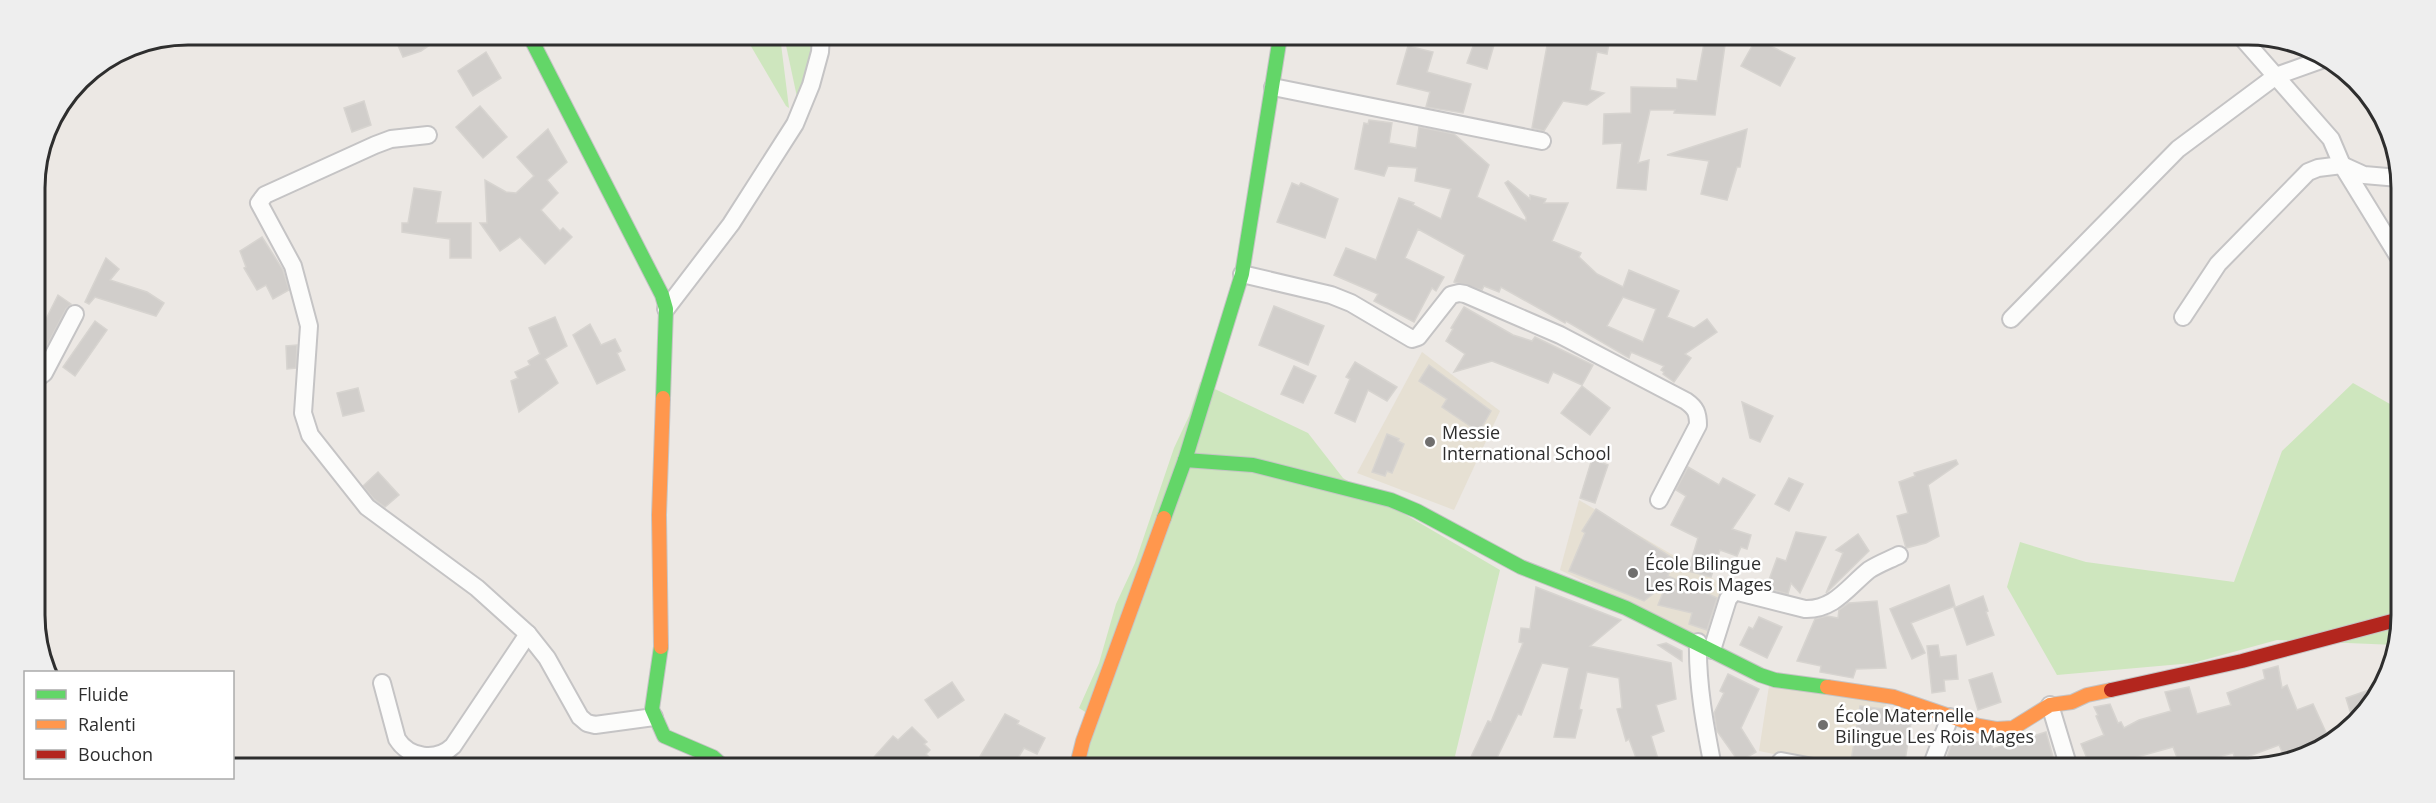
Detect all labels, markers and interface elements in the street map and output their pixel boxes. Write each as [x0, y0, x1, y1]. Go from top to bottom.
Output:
place label: Messie International School [1442, 420, 1611, 465]
marker: Messie International School [1423, 435, 1437, 449]
place label: École Bilingue Les Rois Mages [1645, 551, 1772, 596]
marker: École Bilingue Les Rois Mages [1626, 566, 1640, 580]
legend [24, 671, 234, 779]
text: Fluide [78, 682, 129, 706]
place label: École Maternelle Bilingue Les Rois Mages [1835, 703, 2034, 748]
text: Ralenti [78, 712, 136, 736]
marker: École Maternelle Bilingue Les Rois Mages [1816, 718, 1830, 732]
text: Bouchon [78, 742, 153, 766]

